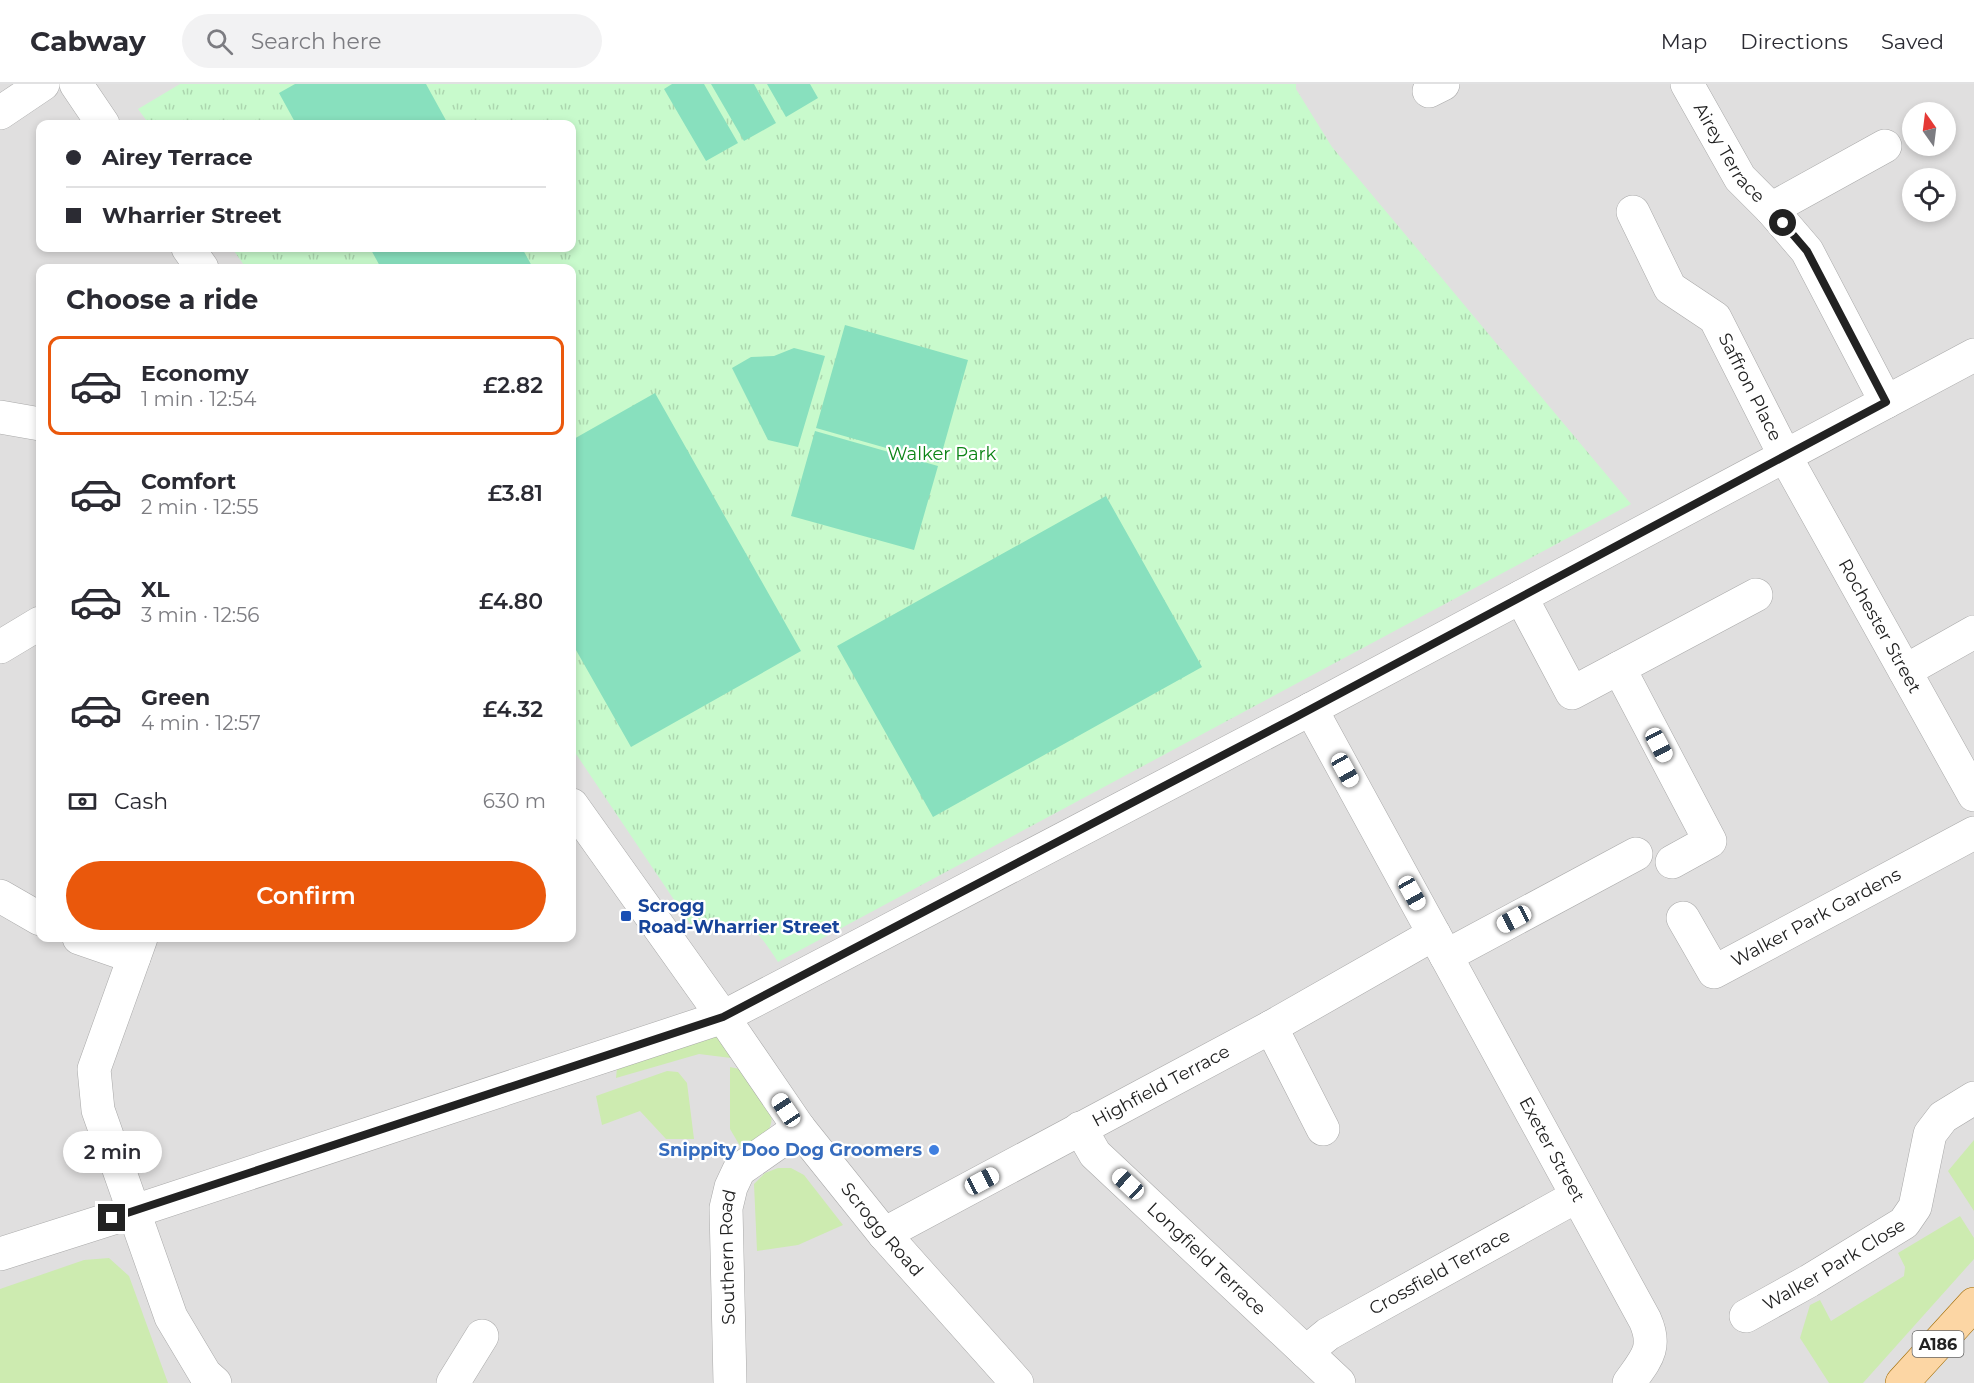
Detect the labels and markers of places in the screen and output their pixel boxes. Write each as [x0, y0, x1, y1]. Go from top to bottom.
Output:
place label: Scrogg Road-Wharrier Street [638, 895, 840, 938]
marker: Scrogg Road-Wharrier Street [619, 909, 633, 923]
place label: Snippity Doo Dog Groomers [659, 1139, 922, 1161]
marker: Snippity Doo Dog Groomers [927, 1143, 941, 1157]

